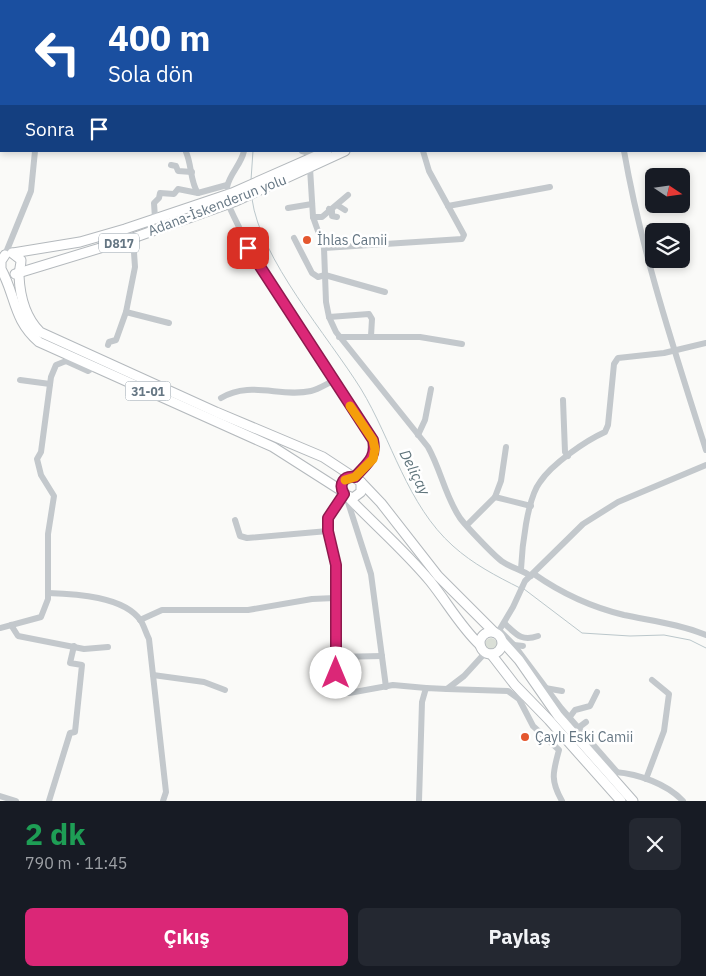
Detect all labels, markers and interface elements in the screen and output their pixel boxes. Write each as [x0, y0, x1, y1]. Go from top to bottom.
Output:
text: 400 m [108, 15, 211, 61]
icon: left [25, 20, 90, 85]
text: Sola dön [108, 59, 194, 88]
icon: arrive [85, 115, 113, 143]
text: Sonra [25, 117, 75, 141]
north arrow [645, 168, 690, 212]
map controls [645, 168, 690, 268]
street label: Adana-İskenderun yolu [145, 170, 289, 240]
button: layers [645, 223, 690, 268]
pin [227, 227, 269, 269]
place label: İhlas Camii [317, 231, 387, 249]
road number: D817 [99, 234, 139, 252]
icon: arrive [234, 234, 262, 262]
marker: İhlas Camii [301, 234, 313, 246]
road number: 31-01 [126, 382, 170, 401]
water label: Deliçay [396, 446, 435, 499]
position arrow [309, 646, 361, 698]
place label: Çaylı Eski Camii [535, 728, 633, 746]
marker: Çaylı Eski Camii [519, 731, 531, 743]
text: 2 dk [25, 814, 86, 853]
button: close [629, 818, 681, 870]
text: 790 m · 11:45 [25, 853, 127, 873]
button: Çıkış [25, 908, 348, 966]
button: Paylaş [358, 908, 681, 966]

